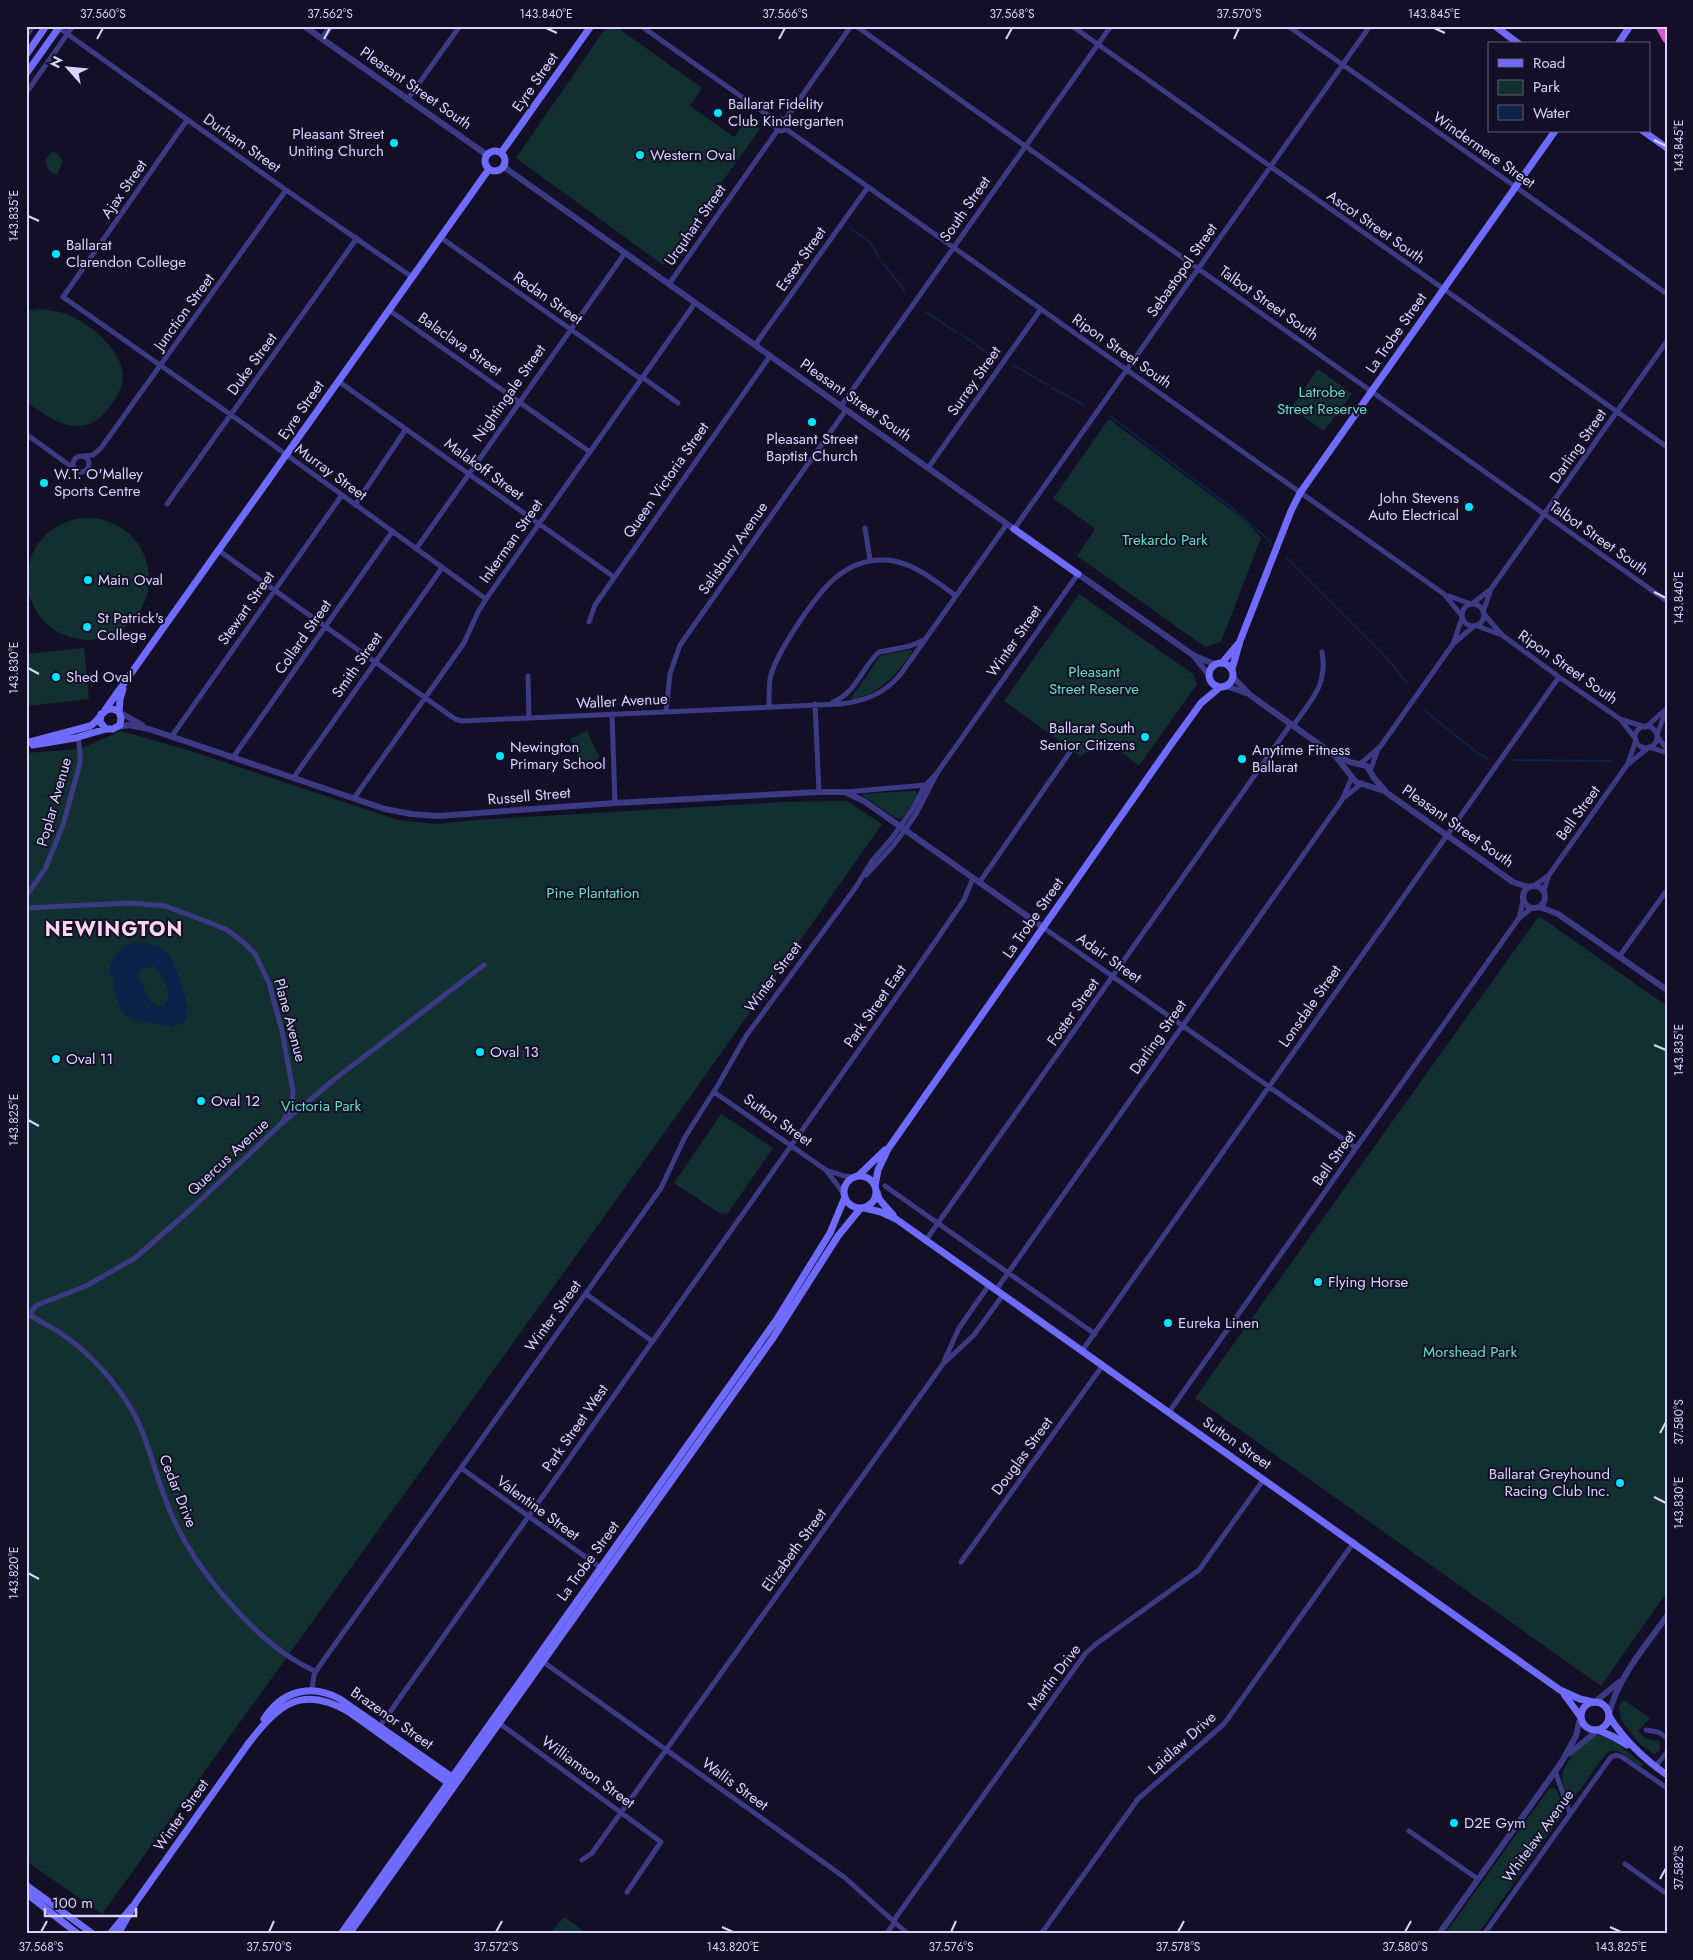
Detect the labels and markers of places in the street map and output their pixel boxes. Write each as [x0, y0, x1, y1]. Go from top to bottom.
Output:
place label: Ballarat Fidelity Club Kindergarten [728, 93, 844, 132]
marker: Ballarat Fidelity Club Kindergarten [712, 107, 724, 119]
place label: Pleasant Street Uniting Church [288, 123, 384, 162]
marker: Pleasant Street Uniting Church [388, 137, 400, 149]
place label: Western Oval [650, 144, 736, 166]
marker: Western Oval [634, 149, 646, 161]
place label: Ballarat Clarendon College [66, 234, 186, 273]
marker: Ballarat Clarendon College [50, 248, 62, 260]
marker: Pleasant Street Baptist Church [806, 416, 818, 428]
place label: Pleasant Street Baptist Church [766, 428, 858, 467]
place label: W.T. O'Malley Sports Centre [54, 463, 143, 502]
marker: W.T. O'Malley Sports Centre [38, 477, 50, 489]
place label: John Stevens Auto Electrical [1368, 487, 1459, 526]
marker: John Stevens Auto Electrical [1463, 501, 1475, 513]
place label: Main Oval [98, 569, 163, 591]
marker: Main Oval [82, 574, 94, 586]
place label: St Patrick's College [97, 607, 164, 646]
marker: St Patrick's College [81, 621, 93, 633]
place label: Shed Oval [66, 666, 132, 688]
marker: Shed Oval [50, 671, 62, 683]
place label: Ballarat South Senior Citizens [1039, 717, 1135, 756]
marker: Ballarat South Senior Citizens [1139, 731, 1151, 743]
place label: Newington Primary School [510, 736, 606, 775]
place label: Anytime Fitness Ballarat [1252, 739, 1350, 778]
marker: Newington Primary School [494, 750, 506, 762]
marker: Anytime Fitness Ballarat [1236, 753, 1248, 765]
place label: Oval 13 [490, 1041, 539, 1063]
marker: Oval 13 [474, 1046, 486, 1058]
place label: Oval 11 [66, 1048, 113, 1070]
marker: Oval 11 [50, 1053, 62, 1065]
place label: Oval 12 [211, 1090, 260, 1112]
marker: Oval 12 [195, 1095, 207, 1107]
place label: Flying Horse [1328, 1271, 1408, 1293]
marker: Flying Horse [1312, 1276, 1324, 1288]
place label: Eureka Linen [1178, 1312, 1259, 1334]
marker: Eureka Linen [1162, 1317, 1174, 1329]
place label: Ballarat Greyhound Racing Club Inc. [1489, 1463, 1610, 1502]
marker: Ballarat Greyhound Racing Club Inc. [1614, 1477, 1626, 1489]
place label: D2E Gym [1464, 1812, 1526, 1834]
marker: D2E Gym [1448, 1817, 1460, 1829]

